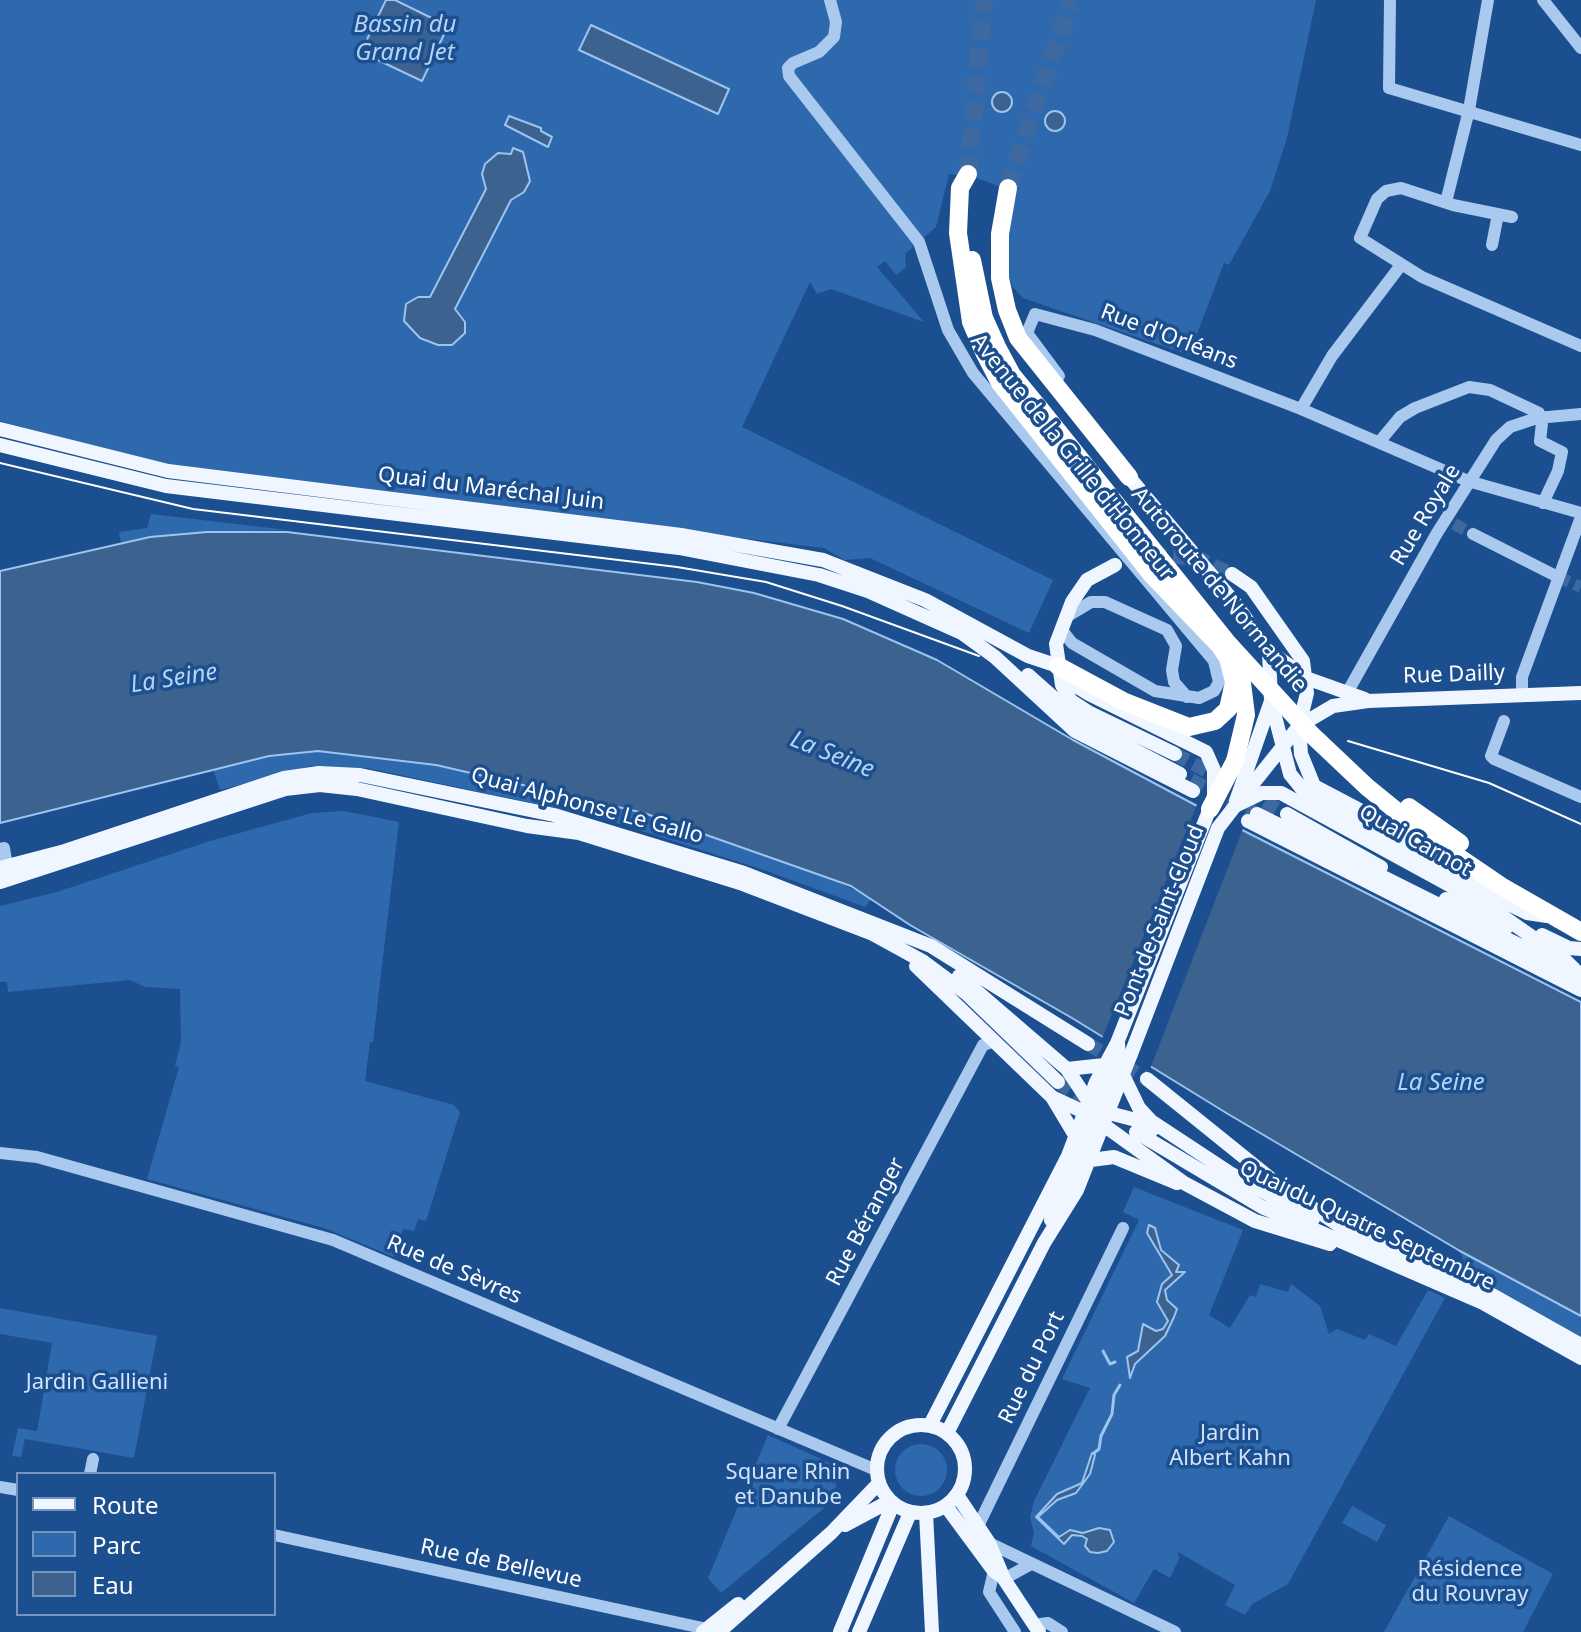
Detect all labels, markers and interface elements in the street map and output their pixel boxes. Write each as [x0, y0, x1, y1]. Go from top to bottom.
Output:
water label: Bassin du Grand Jet [354, 11, 456, 67]
street label: Rue d'Orléans [1097, 299, 1241, 375]
street label: Avenue de la Grille d'Honneur [965, 329, 1179, 585]
street label: Rue Royale [1385, 460, 1467, 570]
street label: Quai du Maréchal Juin [376, 462, 606, 516]
street label: Autoroute de Normandie [1126, 482, 1312, 698]
water label: La Seine [129, 658, 219, 700]
street label: Rue Dailly [1403, 660, 1505, 690]
water label: La Seine [786, 725, 878, 785]
street label: Quai Alphonse Le Gallo [468, 762, 706, 850]
street label: Quai Carnot [1354, 799, 1476, 883]
street label: Pont de Saint-Cloud [1110, 821, 1210, 1021]
water label: La Seine [1397, 1069, 1485, 1097]
street label: Rue Béranger [821, 1153, 911, 1291]
street label: Quai du Quatre Septembre [1235, 1155, 1499, 1297]
street label: Rue de Sèvres [383, 1230, 525, 1310]
street label: Rue du Port [993, 1307, 1071, 1429]
park label: Jardin Gallieni [26, 1370, 168, 1396]
park label: Jardin Albert Kahn [1169, 1421, 1291, 1472]
park label: Square Rhin et Danube [726, 1460, 850, 1512]
legend [16, 1472, 276, 1616]
text: Route [92, 1488, 158, 1521]
text: Parc [92, 1528, 141, 1561]
street label: Rue de Bellevue [418, 1534, 584, 1594]
park label: Résidence du Rouvray [1412, 1557, 1528, 1608]
text: Eau [92, 1568, 134, 1601]

